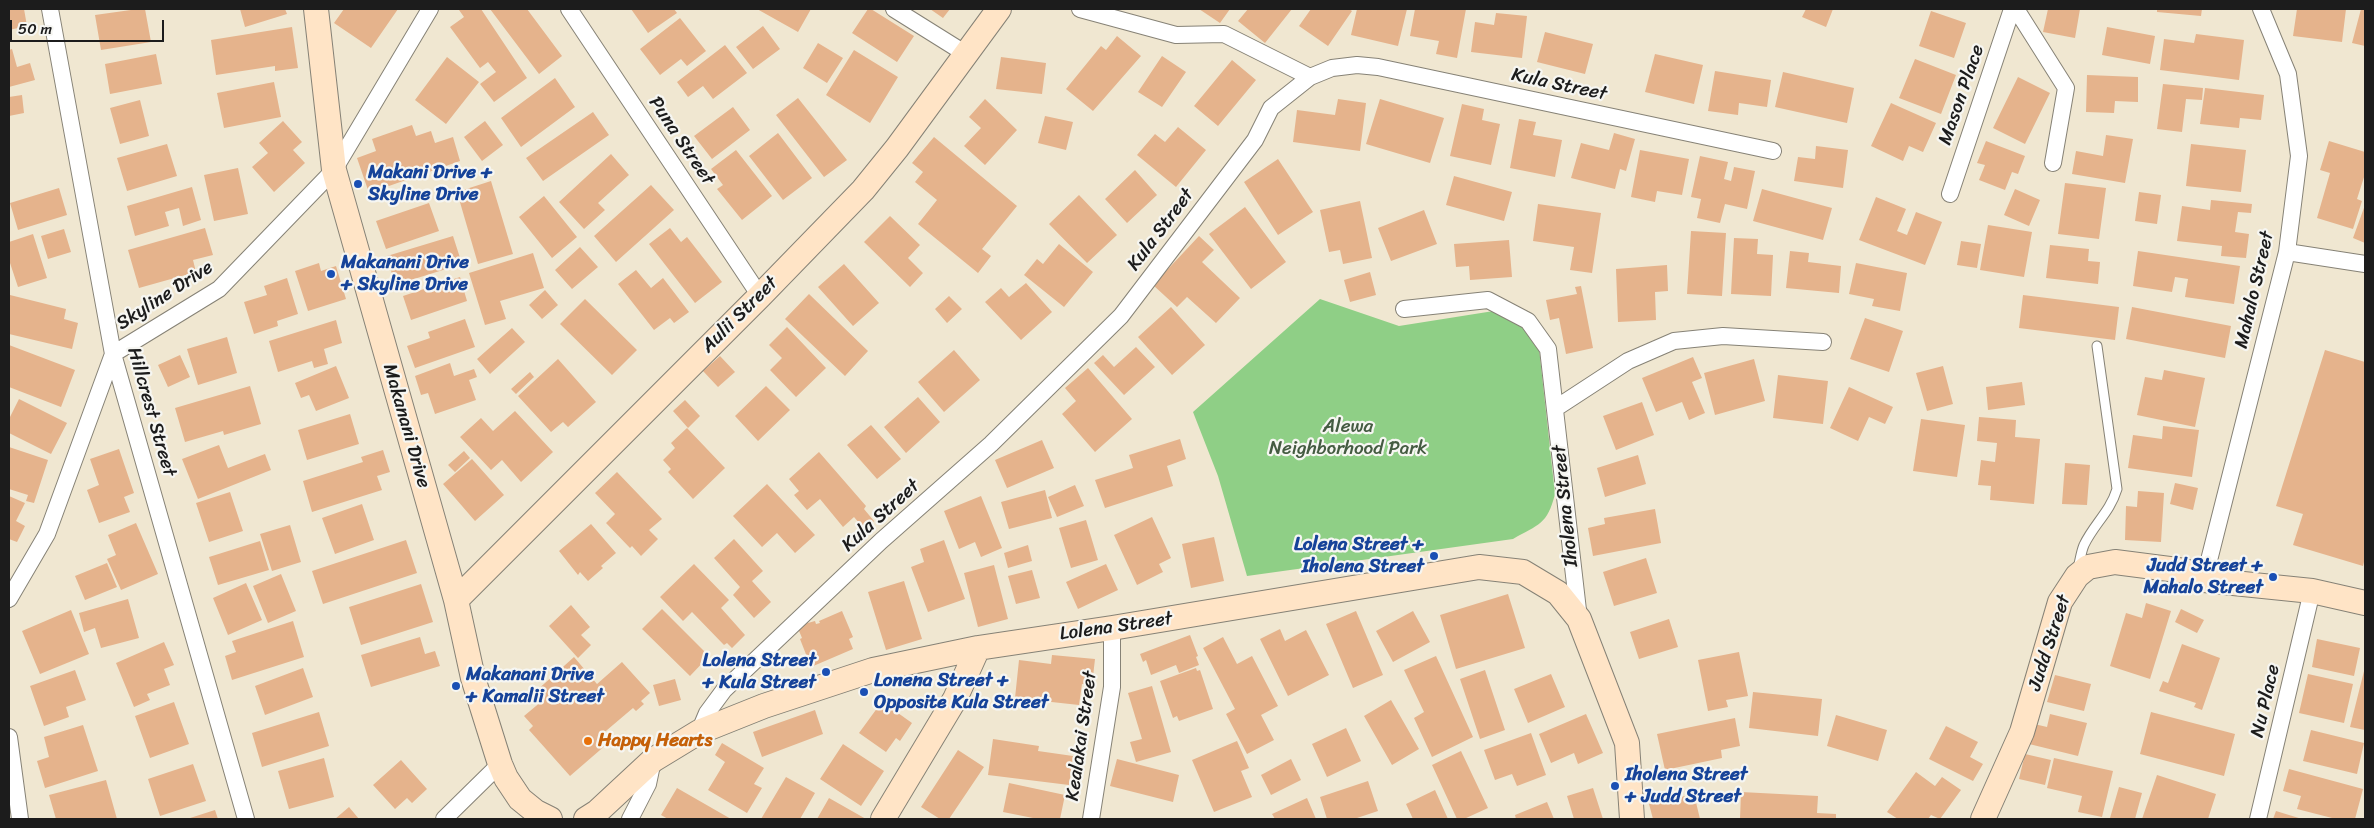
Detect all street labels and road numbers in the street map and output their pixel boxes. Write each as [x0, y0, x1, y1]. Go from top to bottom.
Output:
street label: Mason Place [1934, 42, 1990, 148]
street label: Kula Street [1509, 64, 1609, 106]
street label: Puna Street [643, 92, 719, 190]
street label: Kula Street [1123, 184, 1199, 276]
street label: Mahalo Street [2230, 229, 2280, 351]
street label: Skyline Drive [112, 256, 218, 336]
street label: Aulii Street [697, 272, 783, 358]
street label: Hillcrest Street [122, 345, 180, 479]
street label: Makanani Drive [377, 361, 435, 491]
street label: Iholena Street [1548, 444, 1584, 568]
street label: Kula Street [837, 475, 925, 557]
street label: Judd Street [2024, 592, 2076, 694]
street label: Lolena Street [1058, 608, 1174, 646]
street label: Nu Place [2247, 662, 2285, 740]
street label: Kealakai Street [1062, 670, 1102, 802]

